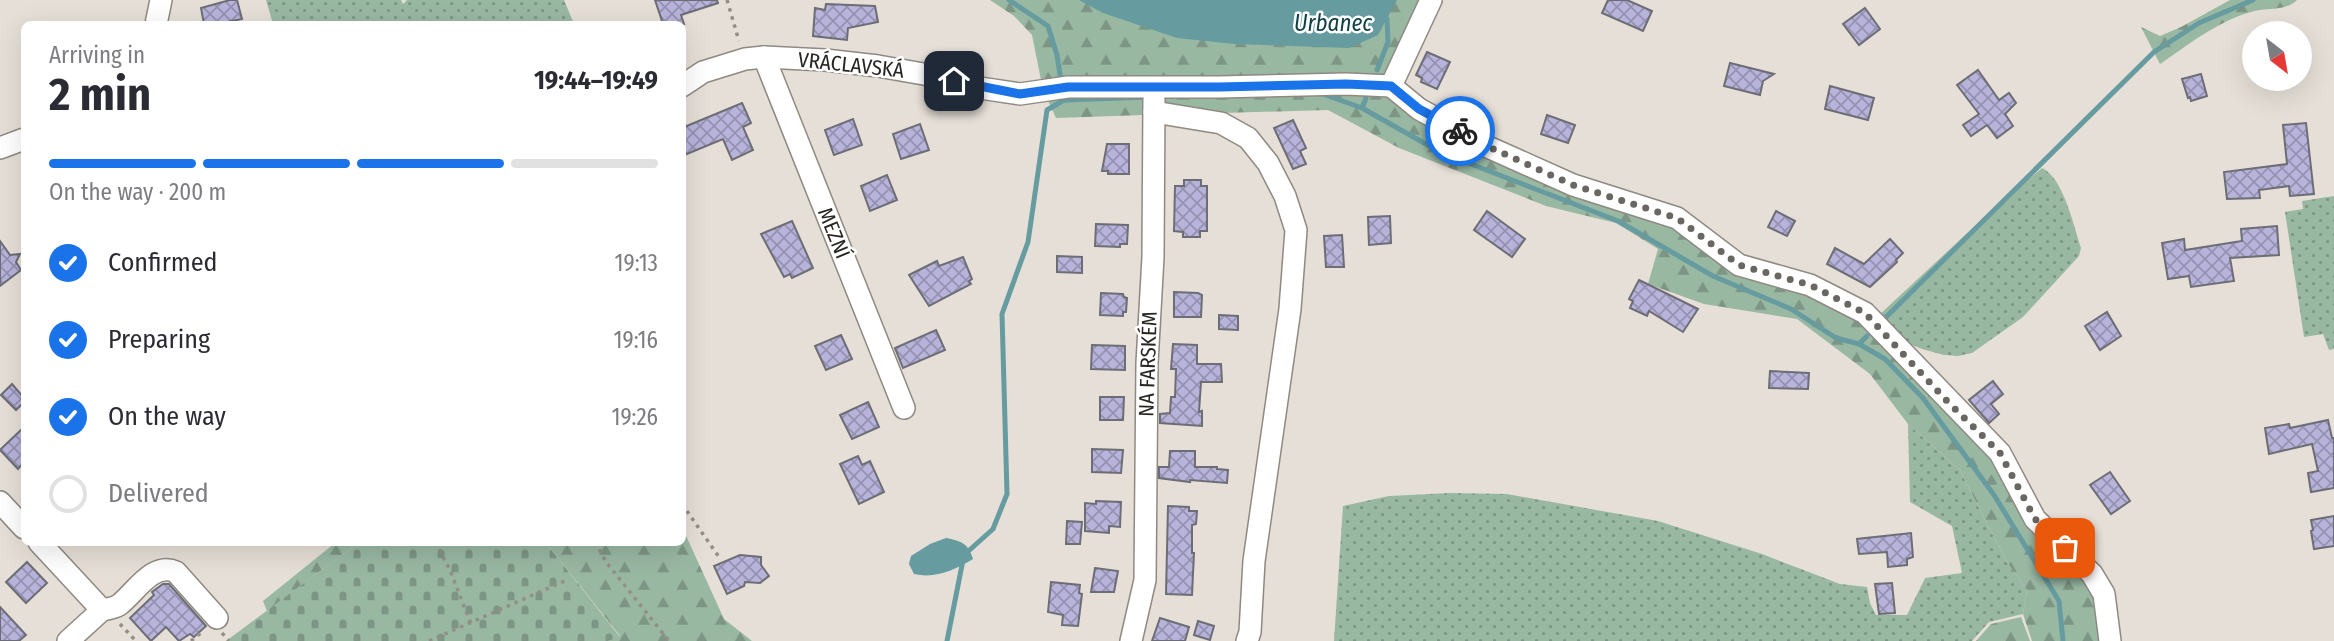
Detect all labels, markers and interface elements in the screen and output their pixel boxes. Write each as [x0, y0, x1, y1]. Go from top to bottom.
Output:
water label: Urbanec [1294, 9, 1373, 37]
north arrow [2242, 21, 2312, 91]
map controls [2242, 21, 2312, 91]
text: Arriving in [49, 41, 145, 69]
street label: VRÁCLAVSKÁ [797, 46, 905, 84]
pin [924, 51, 984, 111]
icon: home [935, 62, 973, 100]
text: 19:44–19:49 [534, 65, 658, 96]
text: 2 min [49, 67, 151, 122]
courier [1425, 96, 1495, 166]
icon: bike [1441, 112, 1479, 150]
text: On the way · 200 m [49, 178, 226, 206]
street label: MEZNÍ [812, 204, 856, 263]
icon: check [49, 244, 87, 282]
text: Confirmed [108, 247, 218, 278]
text: 19:13 [615, 249, 658, 277]
street label: NA FARSKÉM [1133, 311, 1163, 417]
icon: check [49, 321, 87, 359]
text: Preparing [108, 324, 210, 355]
text: 19:16 [614, 326, 658, 354]
icon: check [49, 398, 87, 436]
text: On the way [108, 401, 226, 432]
text: 19:26 [611, 403, 658, 431]
text: Delivered [108, 478, 209, 509]
pin [2035, 518, 2095, 578]
icon: bag [2046, 529, 2084, 567]

